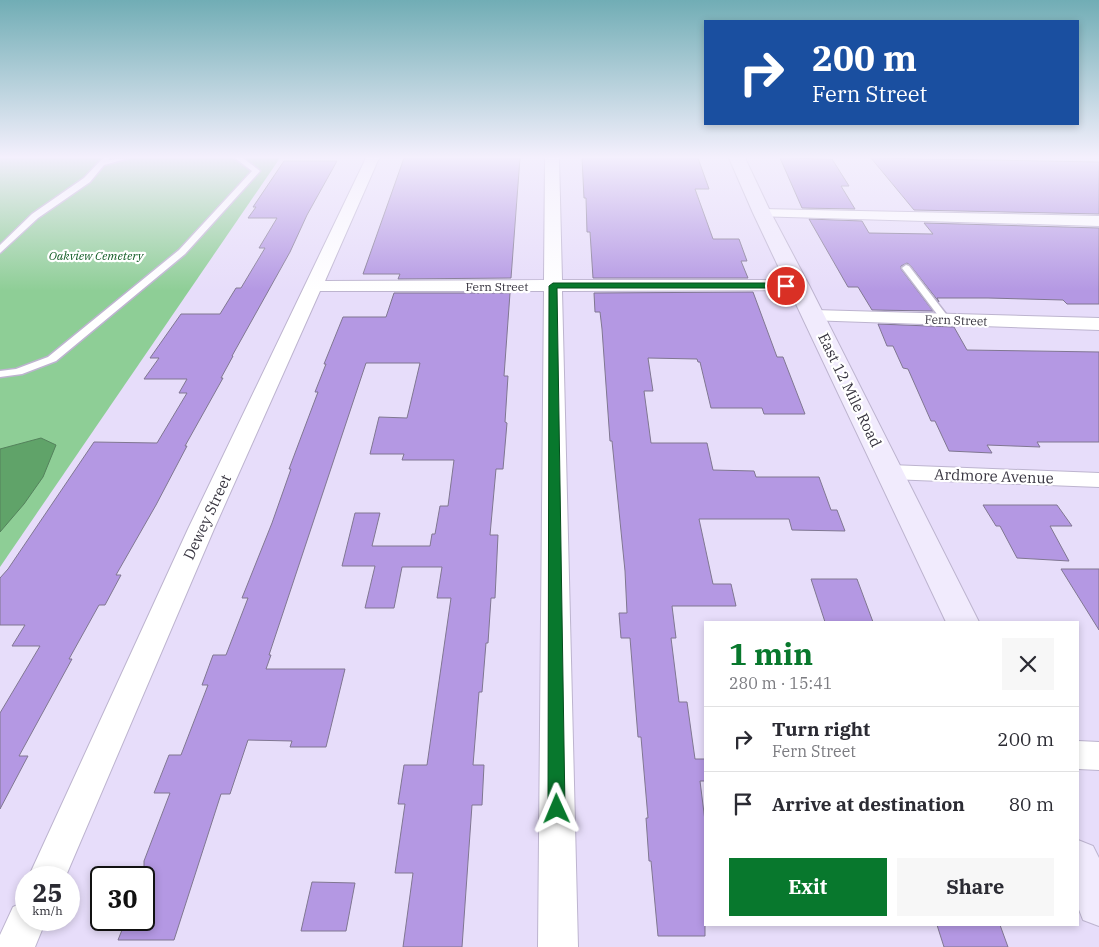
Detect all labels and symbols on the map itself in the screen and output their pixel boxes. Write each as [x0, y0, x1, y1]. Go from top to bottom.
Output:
park label: Oakview Cemetery [49, 248, 145, 263]
pin [765, 265, 807, 307]
street label: Fern Street [466, 279, 528, 294]
street label: Fern Street [924, 311, 988, 329]
street label: East 12 Mile Road [814, 330, 886, 450]
street label: Ardmore Avenue [934, 464, 1054, 488]
street label: Dewey Street [179, 471, 235, 563]
position arrow [530, 782, 582, 834]
speed limit sign: 30 [90, 866, 155, 931]

